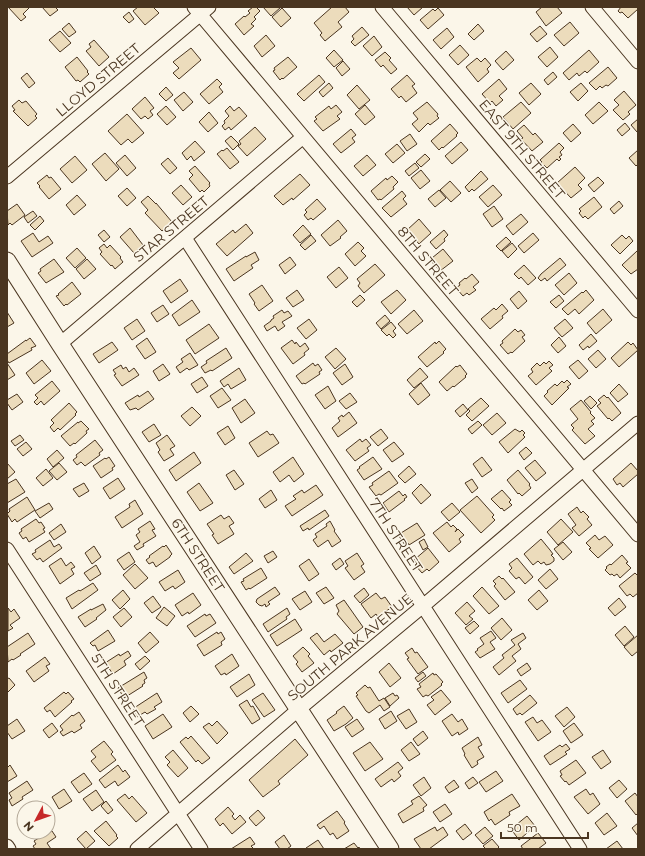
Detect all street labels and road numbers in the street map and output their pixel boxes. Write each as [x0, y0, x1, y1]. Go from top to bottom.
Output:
street label: LLOYD STREET [52, 39, 144, 121]
street label: EAST 9TH STREET [475, 96, 569, 202]
street label: STAR STREET [129, 192, 213, 266]
street label: 8TH STREET [394, 223, 462, 299]
street label: 7TH STREET [365, 495, 427, 575]
street label: 6TH STREET [167, 515, 229, 595]
street label: SOUTH PARK AVENUE [284, 589, 416, 705]
street label: 5TH STREET [88, 650, 148, 730]

